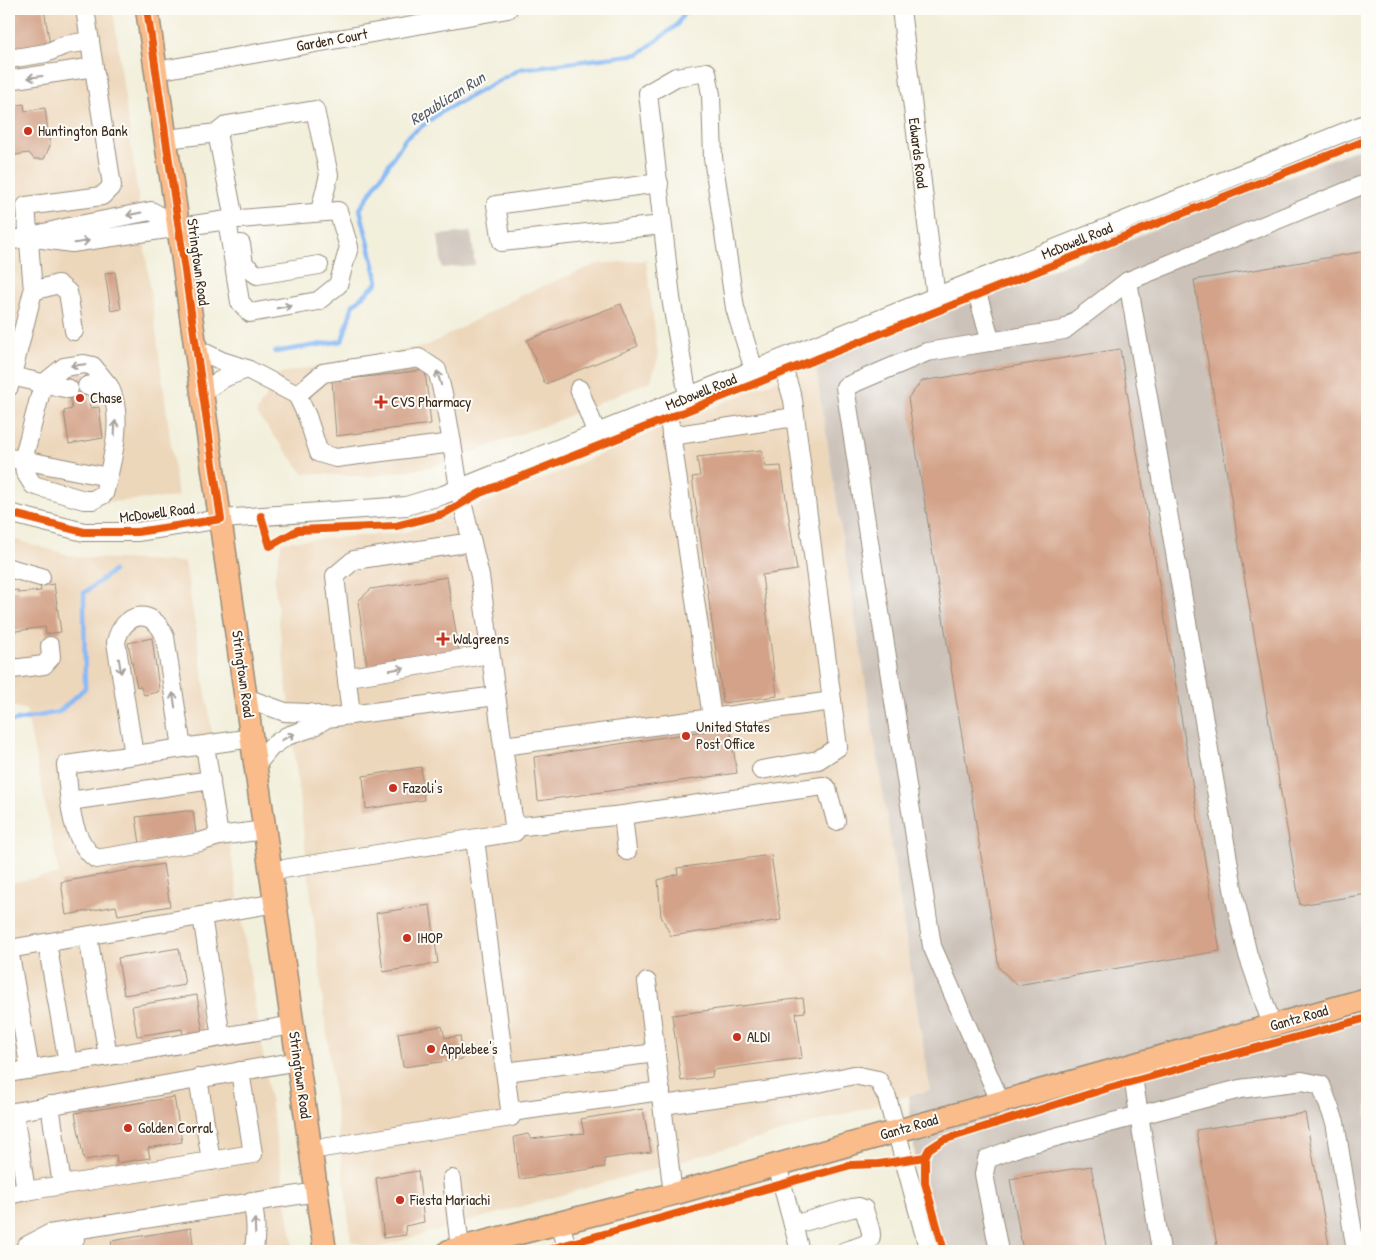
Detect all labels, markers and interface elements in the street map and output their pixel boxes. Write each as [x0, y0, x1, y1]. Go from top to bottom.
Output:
street label: Garden Court [295, 23, 370, 56]
water label: Republican Run [405, 65, 491, 130]
one-way arrow [28, 72, 44, 82]
street label: Edwards Road [904, 117, 933, 189]
place label: Huntington Bank [38, 120, 128, 141]
marker: Huntington Bank [22, 125, 34, 137]
one-way arrow [127, 210, 143, 219]
street label: Stringtown Road [182, 217, 215, 307]
street label: McDowell Road [1038, 217, 1116, 264]
one-way arrow [73, 236, 89, 246]
one-way arrow [275, 301, 291, 311]
one-way arrow [70, 360, 86, 370]
street label: McDowell Road [662, 368, 740, 415]
one-way arrow [433, 370, 443, 386]
place label: Chase [90, 387, 122, 408]
place label: CVS Pharmacy [391, 391, 471, 412]
marker: Chase [74, 392, 86, 404]
marker: CVS Pharmacy [375, 396, 387, 408]
one-way arrow [111, 421, 120, 437]
street label: McDowell Road [118, 497, 196, 528]
place label: Walgreens [453, 628, 509, 649]
street label: Stringtown Road [227, 629, 260, 719]
marker: Walgreens [437, 633, 449, 645]
one-way arrow [115, 657, 125, 673]
one-way arrow [388, 664, 404, 674]
one-way arrow [169, 692, 179, 708]
place label: United States Post Office [696, 716, 770, 754]
marker: United States Post Office [680, 730, 692, 742]
one-way arrow [280, 732, 295, 741]
place label: Fazoli's [402, 777, 443, 798]
marker: Fazoli's [387, 782, 399, 794]
place label: IHOP [417, 927, 443, 948]
marker: IHOP [401, 932, 413, 944]
street label: Gantz Road [1267, 999, 1330, 1036]
place label: ALDI [747, 1026, 771, 1047]
street label: Stringtown Road [284, 1030, 317, 1120]
marker: ALDI [731, 1031, 743, 1043]
place label: Applebee's [441, 1038, 498, 1059]
marker: Applebee's [425, 1043, 437, 1055]
street label: Gantz Road [877, 1108, 940, 1145]
place label: Golden Corral [138, 1117, 213, 1138]
marker: Golden Corral [122, 1122, 134, 1134]
place label: Fiesta Mariachi [409, 1189, 491, 1210]
marker: Fiesta Mariachi [394, 1194, 406, 1206]
one-way arrow [251, 1218, 260, 1234]

